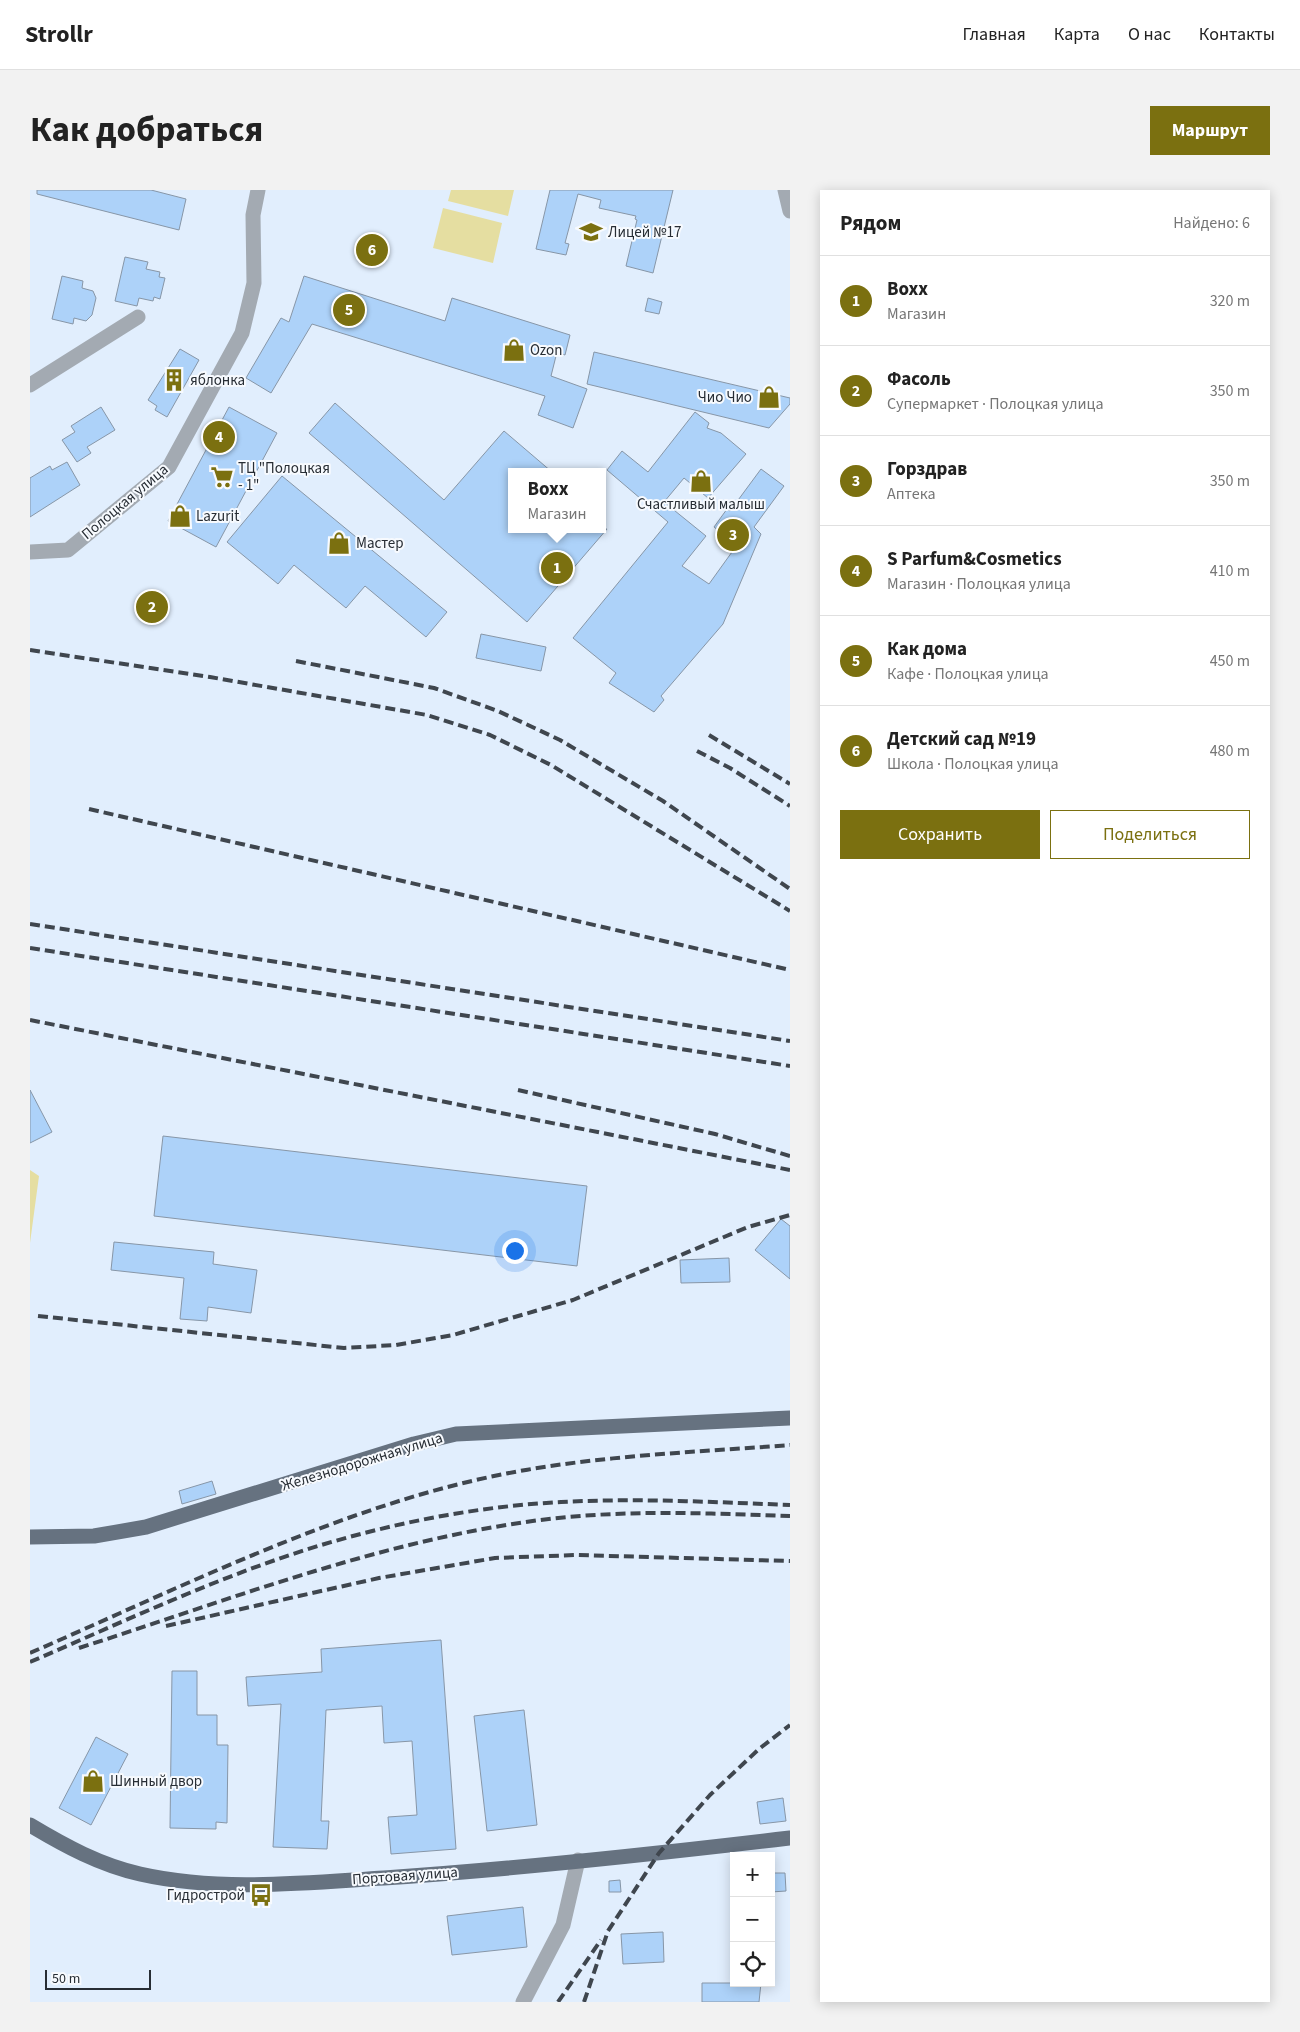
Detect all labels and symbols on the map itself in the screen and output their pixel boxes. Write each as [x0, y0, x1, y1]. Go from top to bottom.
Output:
school or university icon: Лицей №17 [578, 219, 604, 245]
place label: Лицей №17 [608, 222, 682, 243]
pin: 6 [356, 231, 388, 269]
pin: 5 [333, 291, 365, 329]
shop icon: Ozon [501, 337, 527, 363]
place label: Ozon [530, 340, 562, 361]
building icon: яблонка [161, 367, 187, 393]
place label: яблонка [190, 370, 245, 391]
shop icon: Чио Чио [756, 384, 782, 410]
place label: Чио Чио [698, 387, 752, 408]
pin: 4 [203, 418, 235, 456]
place label: ТЦ "Полоцкая - 1" [238, 458, 330, 496]
street label: Полоцкая улица [77, 460, 173, 544]
supermarket icon: ТЦ "Полоцкая - 1" [209, 464, 235, 490]
shop icon: Счастливый малыш [688, 468, 714, 494]
place label: Счастливый малыш [637, 494, 765, 515]
shop icon: Lazurit [167, 503, 193, 529]
place label: Lazurit [196, 506, 239, 527]
pin: 3 [717, 516, 749, 554]
shop icon: Мастер [326, 530, 352, 556]
place label: Мастер [356, 533, 404, 554]
pin: 1 [541, 549, 573, 587]
pin: 2 [136, 588, 168, 626]
your location [502, 1238, 528, 1264]
street label: Железнодорожная улица [279, 1427, 445, 1497]
shop icon: Шинный двор [80, 1768, 106, 1794]
place label: Шинный двор [110, 1771, 202, 1792]
street label: Портовая улица [351, 1862, 459, 1890]
bus stop icon: Гидрострой [248, 1882, 274, 1908]
place label: Гидрострой [167, 1885, 245, 1906]
scale bar [45, 1967, 151, 1990]

